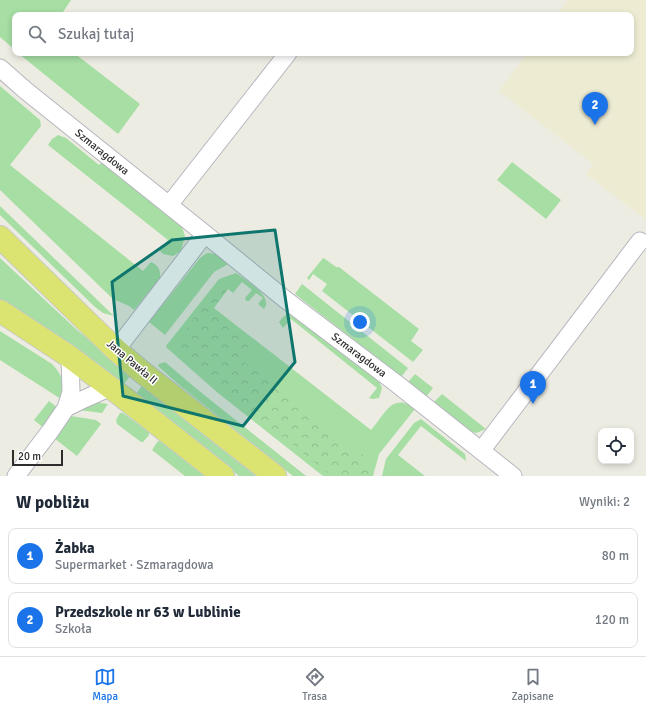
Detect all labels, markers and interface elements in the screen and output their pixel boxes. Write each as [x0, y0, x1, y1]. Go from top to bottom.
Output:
search box [12, 12, 634, 56]
icon: search [26, 23, 48, 45]
text: Szukaj tutaj [58, 25, 134, 43]
pin: 2 [582, 92, 608, 125]
street label: Szmaragdowa [72, 126, 132, 178]
your location [350, 312, 370, 332]
street label: Szmaragdowa [329, 330, 389, 380]
street label: Jana Pawła II [104, 337, 160, 387]
pin: 1 [520, 371, 546, 404]
map controls [598, 428, 634, 464]
button: locate [598, 428, 634, 464]
scale bar [12, 448, 63, 467]
text: 20 m [18, 450, 41, 463]
text: W pobliżu [16, 492, 89, 513]
text: Wyniki: 2 [579, 494, 630, 510]
text: Żabka [55, 539, 95, 557]
text: 1 [26, 548, 34, 564]
text: 80 m [602, 548, 629, 564]
text: Supermarket · Szmaragdowa [55, 557, 214, 573]
text: Przedszkole nr 63 w Lublinie [55, 603, 241, 621]
text: 2 [26, 612, 34, 628]
text: 120 m [595, 612, 629, 628]
text: Szkoła [55, 621, 92, 637]
tab: Mapa [92, 666, 118, 703]
tab: Trasa [302, 666, 327, 703]
tab: Zapisane [512, 666, 554, 703]

